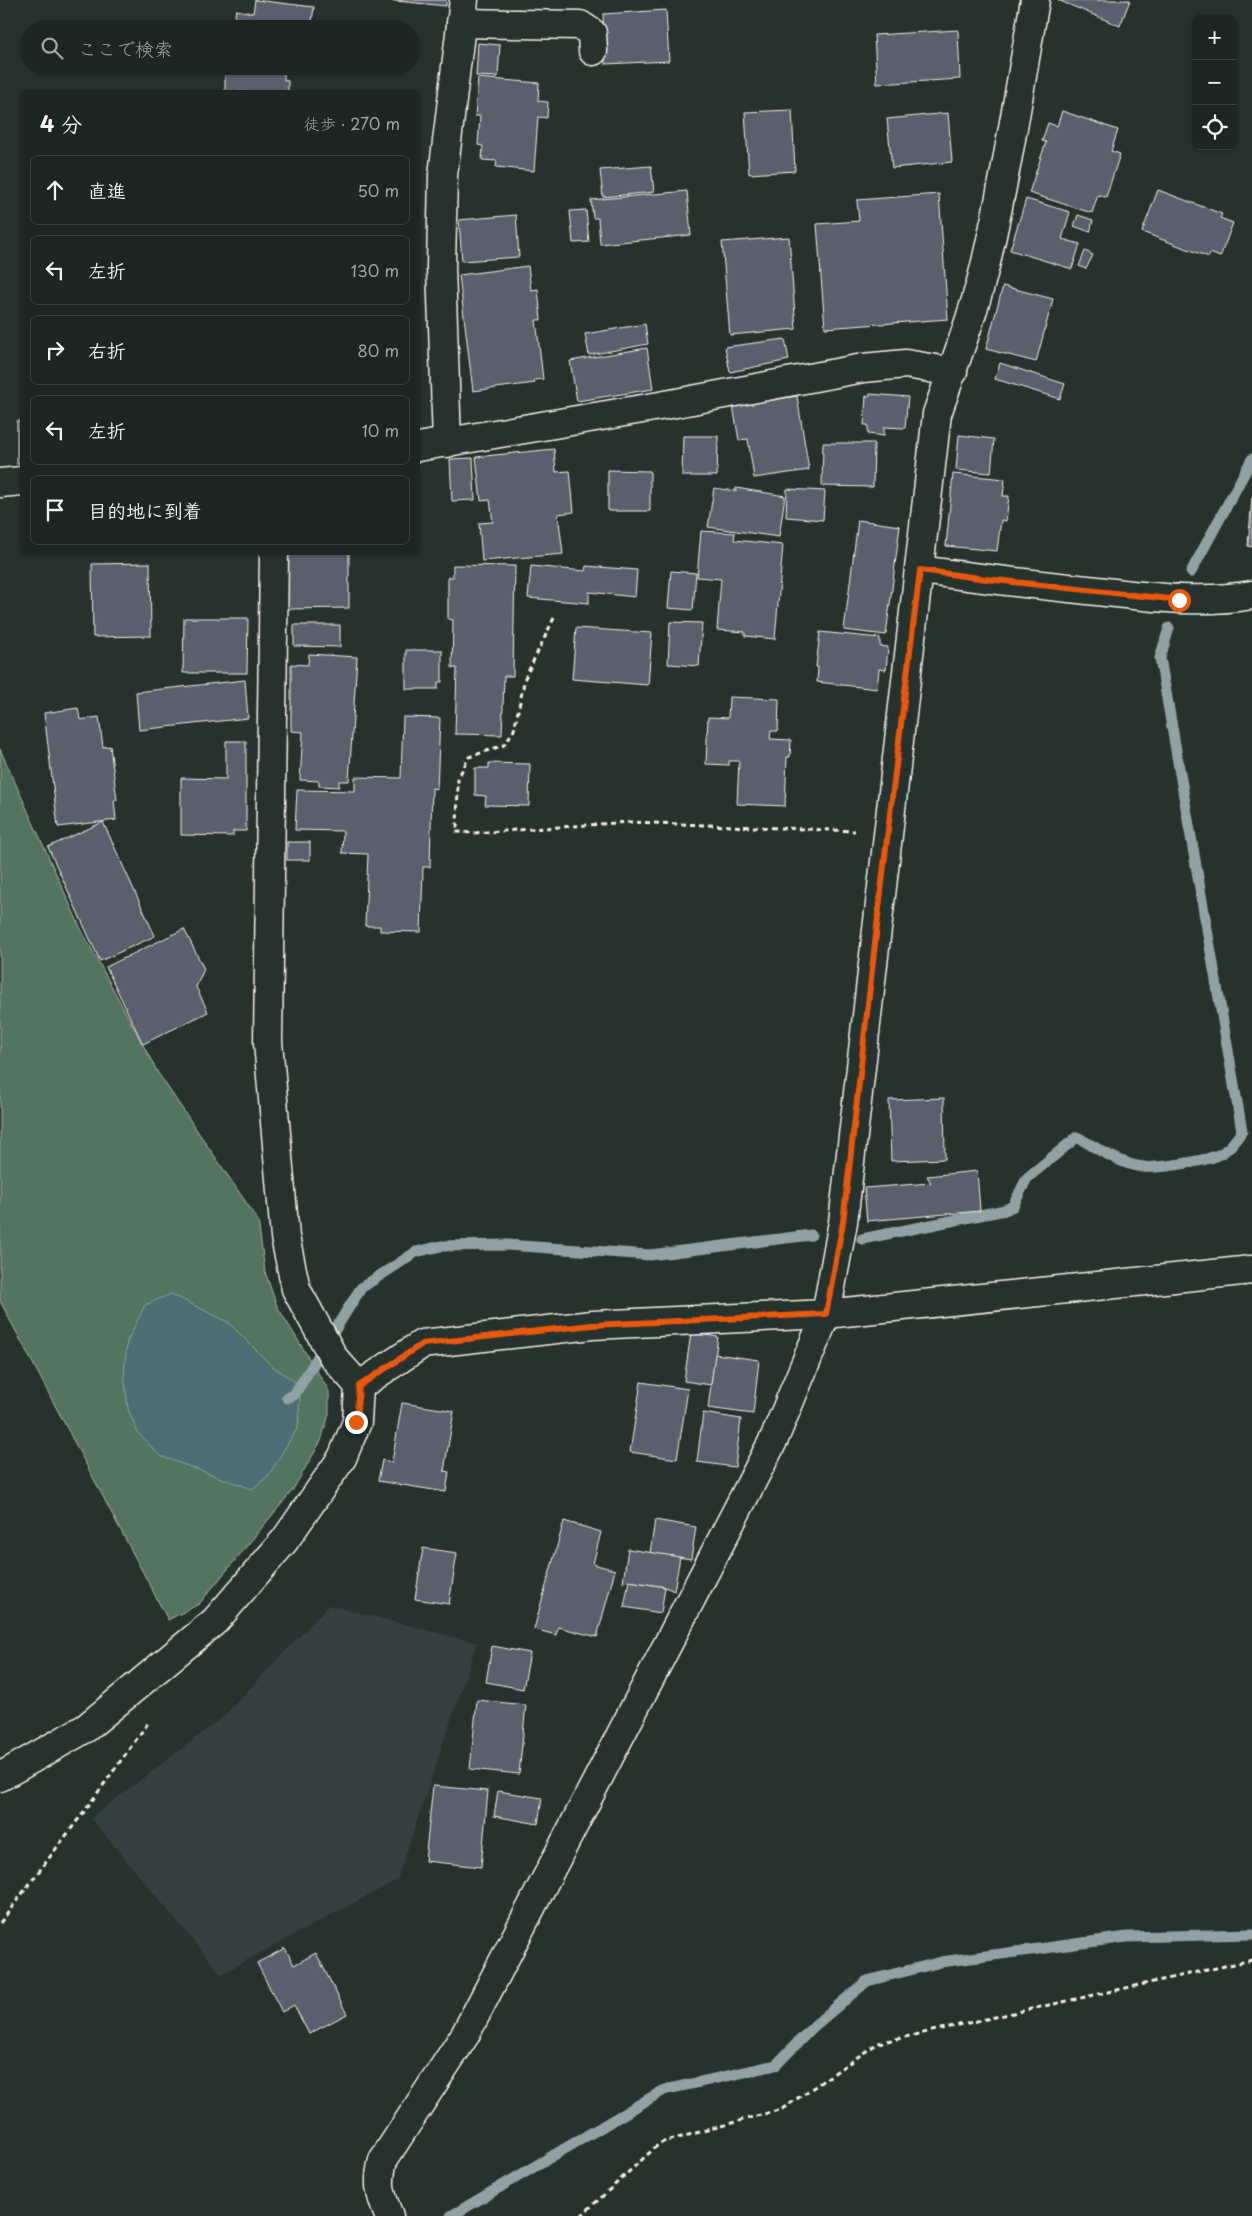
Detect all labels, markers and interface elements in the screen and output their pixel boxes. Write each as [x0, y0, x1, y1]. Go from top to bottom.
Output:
map controls [1192, 15, 1237, 150]
button: + [1192, 15, 1237, 60]
search box [20, 20, 420, 75]
icon: search [38, 34, 66, 62]
text: ここで検索 [78, 34, 173, 62]
button: − [1192, 60, 1237, 105]
button: locate [1192, 105, 1237, 150]
text: 4 分 [40, 107, 82, 139]
text: 徒歩 · 270 m [304, 111, 400, 135]
icon: ahead [41, 176, 69, 204]
text: 直進 [88, 176, 126, 204]
text: 50 m [358, 178, 399, 202]
icon: left [41, 256, 69, 284]
text: 左折 [88, 256, 126, 284]
text: 130 m [351, 258, 399, 282]
icon: right [41, 336, 69, 364]
text: 右折 [88, 336, 126, 364]
text: 80 m [357, 338, 399, 362]
icon: left [41, 416, 69, 444]
text: 左折 [88, 416, 126, 444]
text: 10 m [362, 418, 399, 442]
icon: arrive [41, 496, 69, 524]
text: 目的地に到着 [88, 496, 202, 524]
route start [1168, 589, 1191, 612]
route end [345, 1411, 368, 1434]

